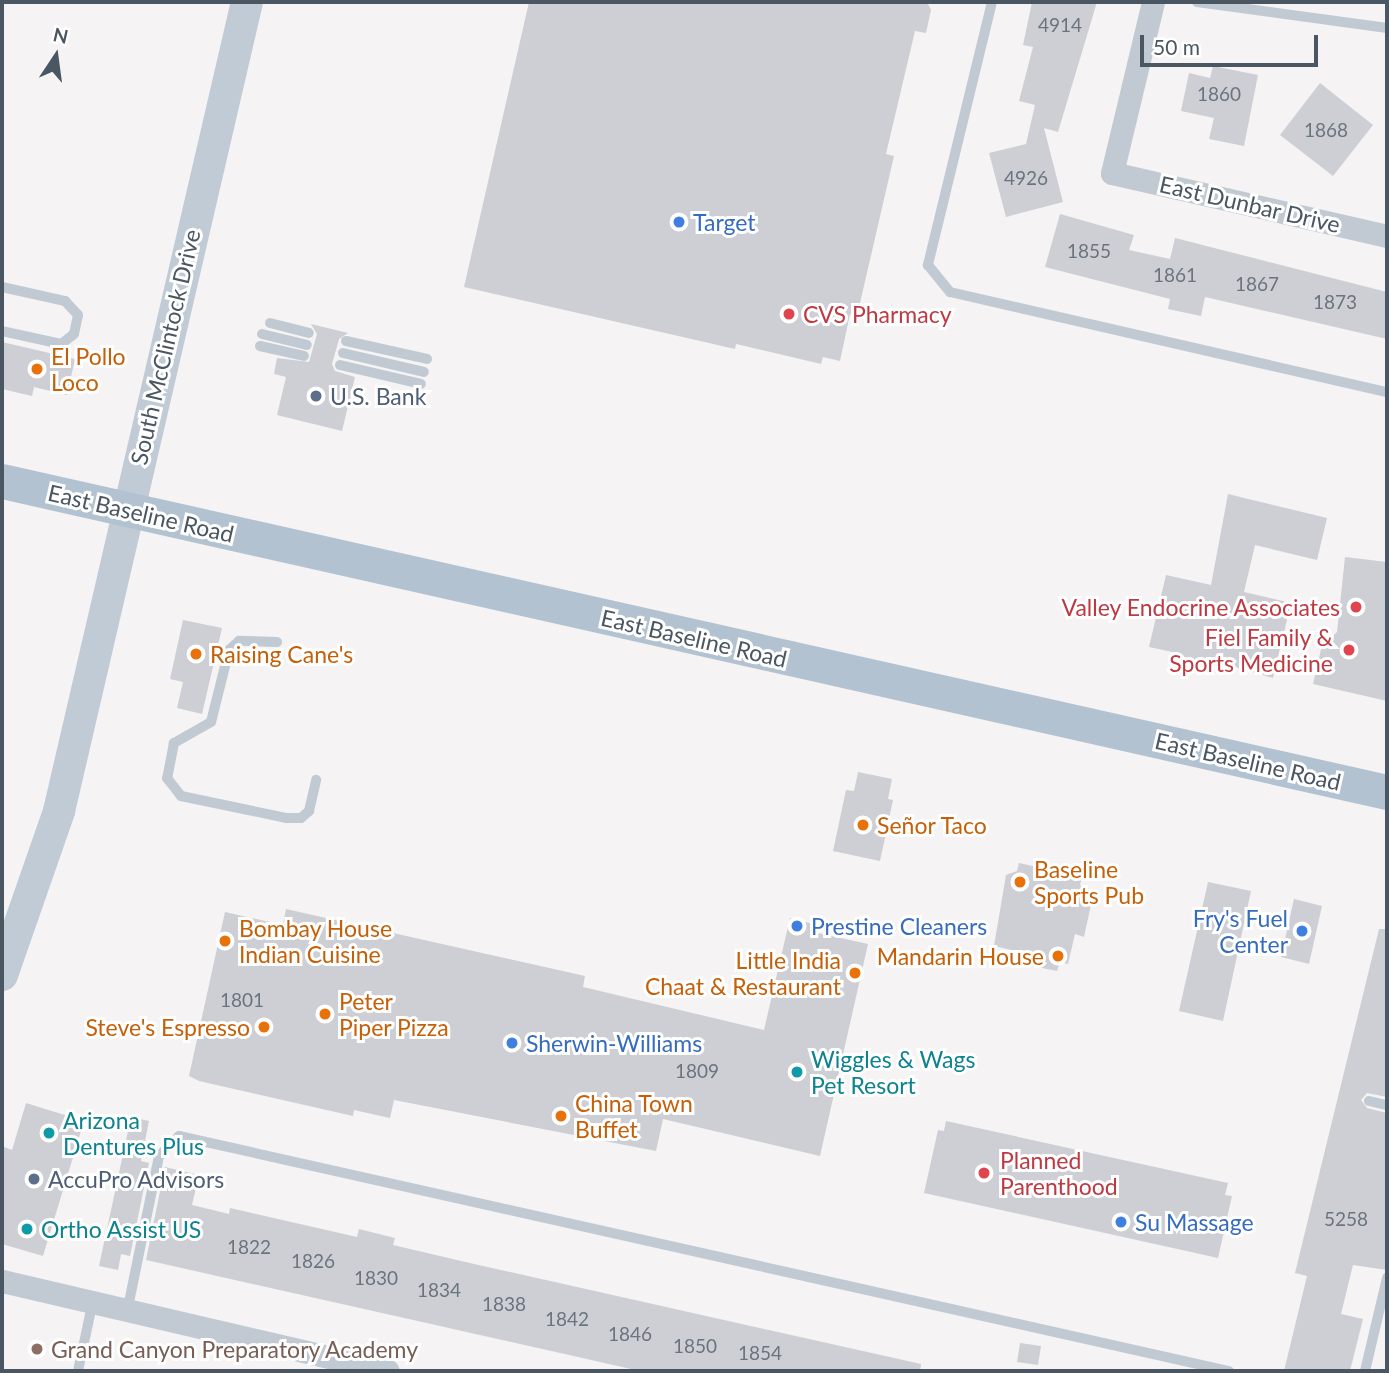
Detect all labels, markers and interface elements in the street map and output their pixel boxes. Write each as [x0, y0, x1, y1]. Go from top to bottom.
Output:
house number: 4914 [1038, 14, 1082, 36]
north arrow [21, 21, 91, 91]
scale bar [1144, 21, 1322, 65]
text: N [51, 22, 71, 48]
text: 50 m [1153, 34, 1200, 59]
house number: 1860 [1197, 83, 1241, 105]
house number: 1868 [1304, 119, 1348, 141]
house number: 4926 [1004, 167, 1048, 189]
street label: East Dunbar Drive [1157, 170, 1343, 238]
place label: Target [693, 208, 756, 236]
marker: Target [671, 214, 687, 230]
street label: South McClintock Drive [124, 227, 206, 467]
house number: 1855 [1067, 240, 1111, 262]
house number: 1861 [1153, 264, 1197, 286]
house number: 1867 [1235, 273, 1279, 295]
house number: 1873 [1313, 291, 1357, 313]
place label: CVS Pharmacy [803, 300, 952, 328]
marker: CVS Pharmacy [781, 306, 797, 322]
place label: El Pollo Loco [51, 342, 126, 396]
marker: El Pollo Loco [29, 361, 45, 377]
place label: U.S. Bank [330, 382, 426, 410]
marker: U.S. Bank [308, 388, 324, 404]
street label: East Baseline Road [45, 478, 237, 548]
place label: Valley Endocrine Associates [1060, 593, 1340, 621]
marker: Valley Endocrine Associates [1346, 597, 1366, 617]
street label: East Baseline Road [598, 603, 790, 673]
place label: Fiel Family & Sports Medicine [1169, 623, 1333, 677]
place label: Raising Cane's [210, 640, 353, 668]
marker: Fiel Family & Sports Medicine [1339, 640, 1359, 660]
marker: Raising Cane's [188, 646, 204, 662]
street label: East Baseline Road [1152, 726, 1344, 796]
place label: Señor Taco [877, 811, 988, 839]
marker: Señor Taco [855, 817, 871, 833]
place label: Baseline Sports Pub [1034, 855, 1144, 909]
marker: Baseline Sports Pub [1012, 874, 1028, 890]
place label: Fry's Fuel Center [1193, 904, 1288, 958]
place label: Prestine Cleaners [811, 912, 987, 940]
place label: Bombay House Indian Cuisine [239, 914, 393, 968]
marker: Prestine Cleaners [789, 918, 805, 934]
marker: Fry's Fuel Center [1294, 923, 1310, 939]
marker: Bombay House Indian Cuisine [217, 933, 233, 949]
place label: Mandarin House [877, 942, 1044, 970]
place label: Little India Chaat & Restaurant [645, 946, 841, 1000]
marker: Mandarin House [1050, 948, 1066, 964]
marker: Little India Chaat & Restaurant [847, 965, 863, 981]
place label: Peter Piper Pizza [339, 987, 449, 1041]
house number: 1801 [220, 989, 264, 1011]
marker: Peter Piper Pizza [317, 1006, 333, 1022]
place label: Steve's Espresso [85, 1013, 250, 1041]
marker: Steve's Espresso [256, 1019, 272, 1035]
place label: Sherwin-Williams [526, 1029, 702, 1057]
marker: Sherwin-Williams [504, 1035, 520, 1051]
place label: Wiggles & Wags Pet Resort [811, 1045, 976, 1099]
house number: 1809 [675, 1060, 719, 1082]
marker: Wiggles & Wags Pet Resort [789, 1064, 805, 1080]
place label: China Town Buffet [575, 1089, 693, 1143]
place label: Arizona Dentures Plus [63, 1106, 204, 1160]
marker: China Town Buffet [553, 1108, 569, 1124]
marker: Arizona Dentures Plus [41, 1125, 57, 1141]
place label: Planned Parenthood [1000, 1146, 1118, 1200]
marker: Planned Parenthood [974, 1163, 994, 1183]
place label: AccuPro Advisors [48, 1165, 225, 1193]
marker: AccuPro Advisors [26, 1171, 42, 1187]
place label: Su Massage [1135, 1208, 1254, 1236]
house number: 5258 [1324, 1208, 1368, 1230]
marker: Su Massage [1113, 1214, 1129, 1230]
place label: Ortho Assist US [41, 1215, 202, 1243]
marker: Ortho Assist US [19, 1221, 35, 1237]
house number: 1822 [227, 1236, 271, 1258]
house number: 1826 [291, 1250, 335, 1272]
house number: 1830 [354, 1267, 398, 1289]
house number: 1834 [417, 1279, 461, 1301]
house number: 1838 [482, 1293, 526, 1315]
house number: 1842 [545, 1308, 589, 1330]
house number: 1846 [608, 1323, 652, 1345]
place label: Grand Canyon Preparatory Academy [51, 1335, 419, 1363]
house number: 1850 [673, 1335, 717, 1357]
marker: Grand Canyon Preparatory Academy [29, 1341, 45, 1357]
house number: 1854 [738, 1342, 782, 1364]

